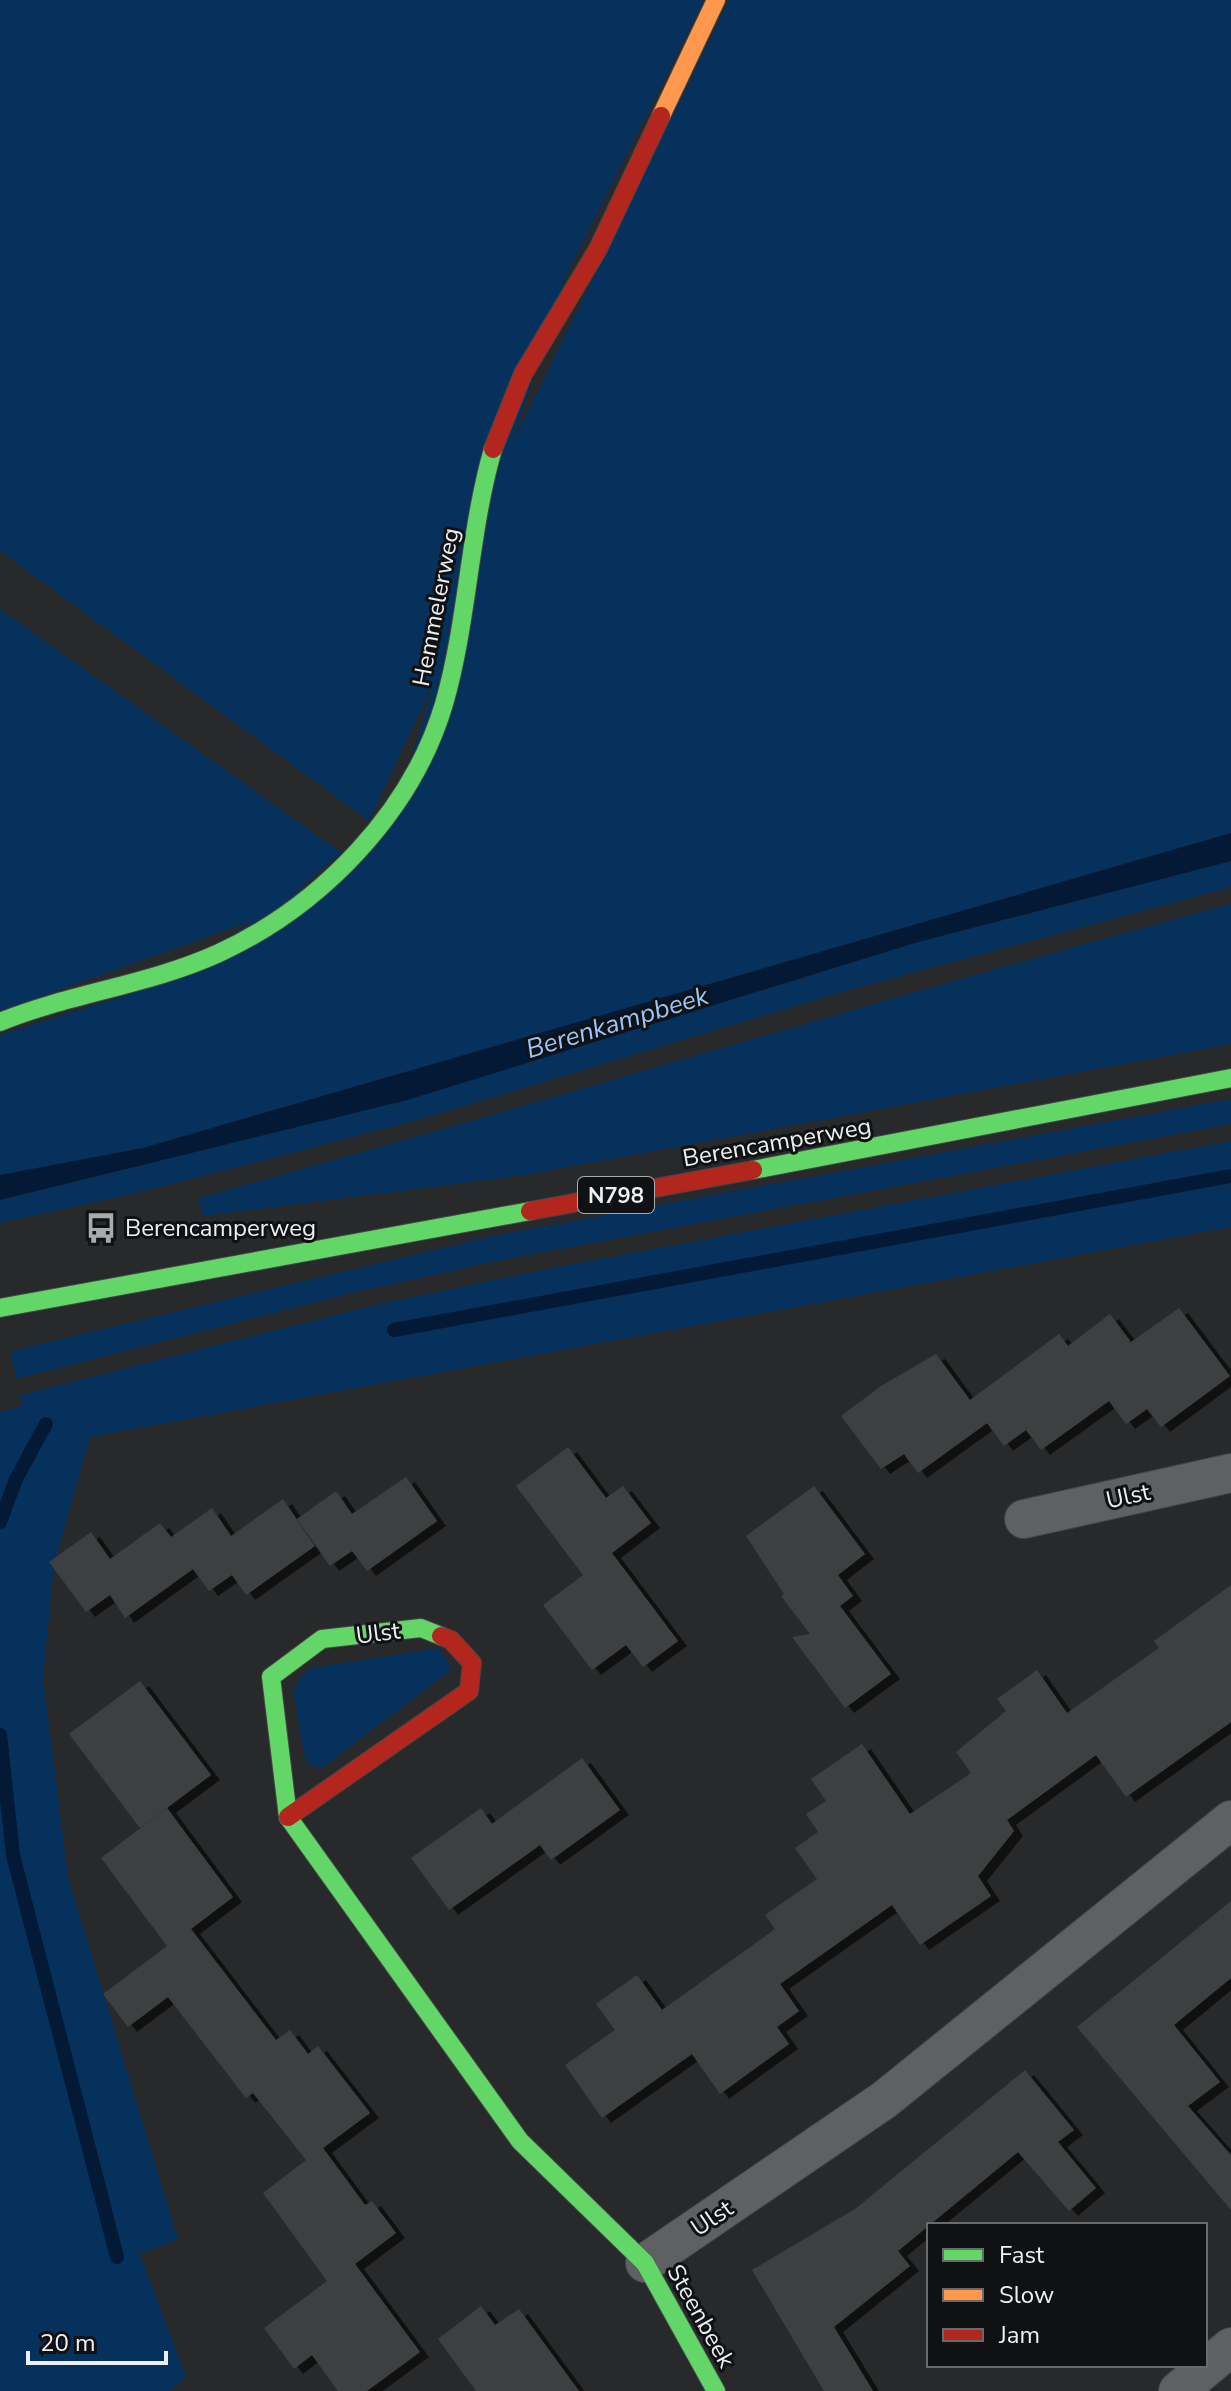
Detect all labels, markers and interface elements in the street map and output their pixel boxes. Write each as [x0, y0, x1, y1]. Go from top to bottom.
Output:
street label: Hemmelerweg [405, 525, 467, 689]
water label: Berenkampbeek [522, 978, 714, 1067]
street label: Berencamperweg [680, 1110, 874, 1174]
road number: N798 [578, 1177, 654, 1213]
bus stop icon: Berencamperweg [84, 1211, 118, 1245]
place label: Berencamperweg [125, 1212, 316, 1244]
street label: Ulst [1103, 1476, 1154, 1516]
street label: Ulst [354, 1614, 403, 1652]
street label: Ulst [685, 2192, 740, 2244]
legend [927, 2223, 1207, 2367]
text: Fast [999, 2239, 1045, 2271]
street label: Steenbeek [659, 2259, 743, 2374]
text: Slow [999, 2279, 1054, 2311]
scale bar [28, 2315, 166, 2365]
text: Jam [998, 2319, 1040, 2351]
text: 20 m [40, 2327, 96, 2359]

